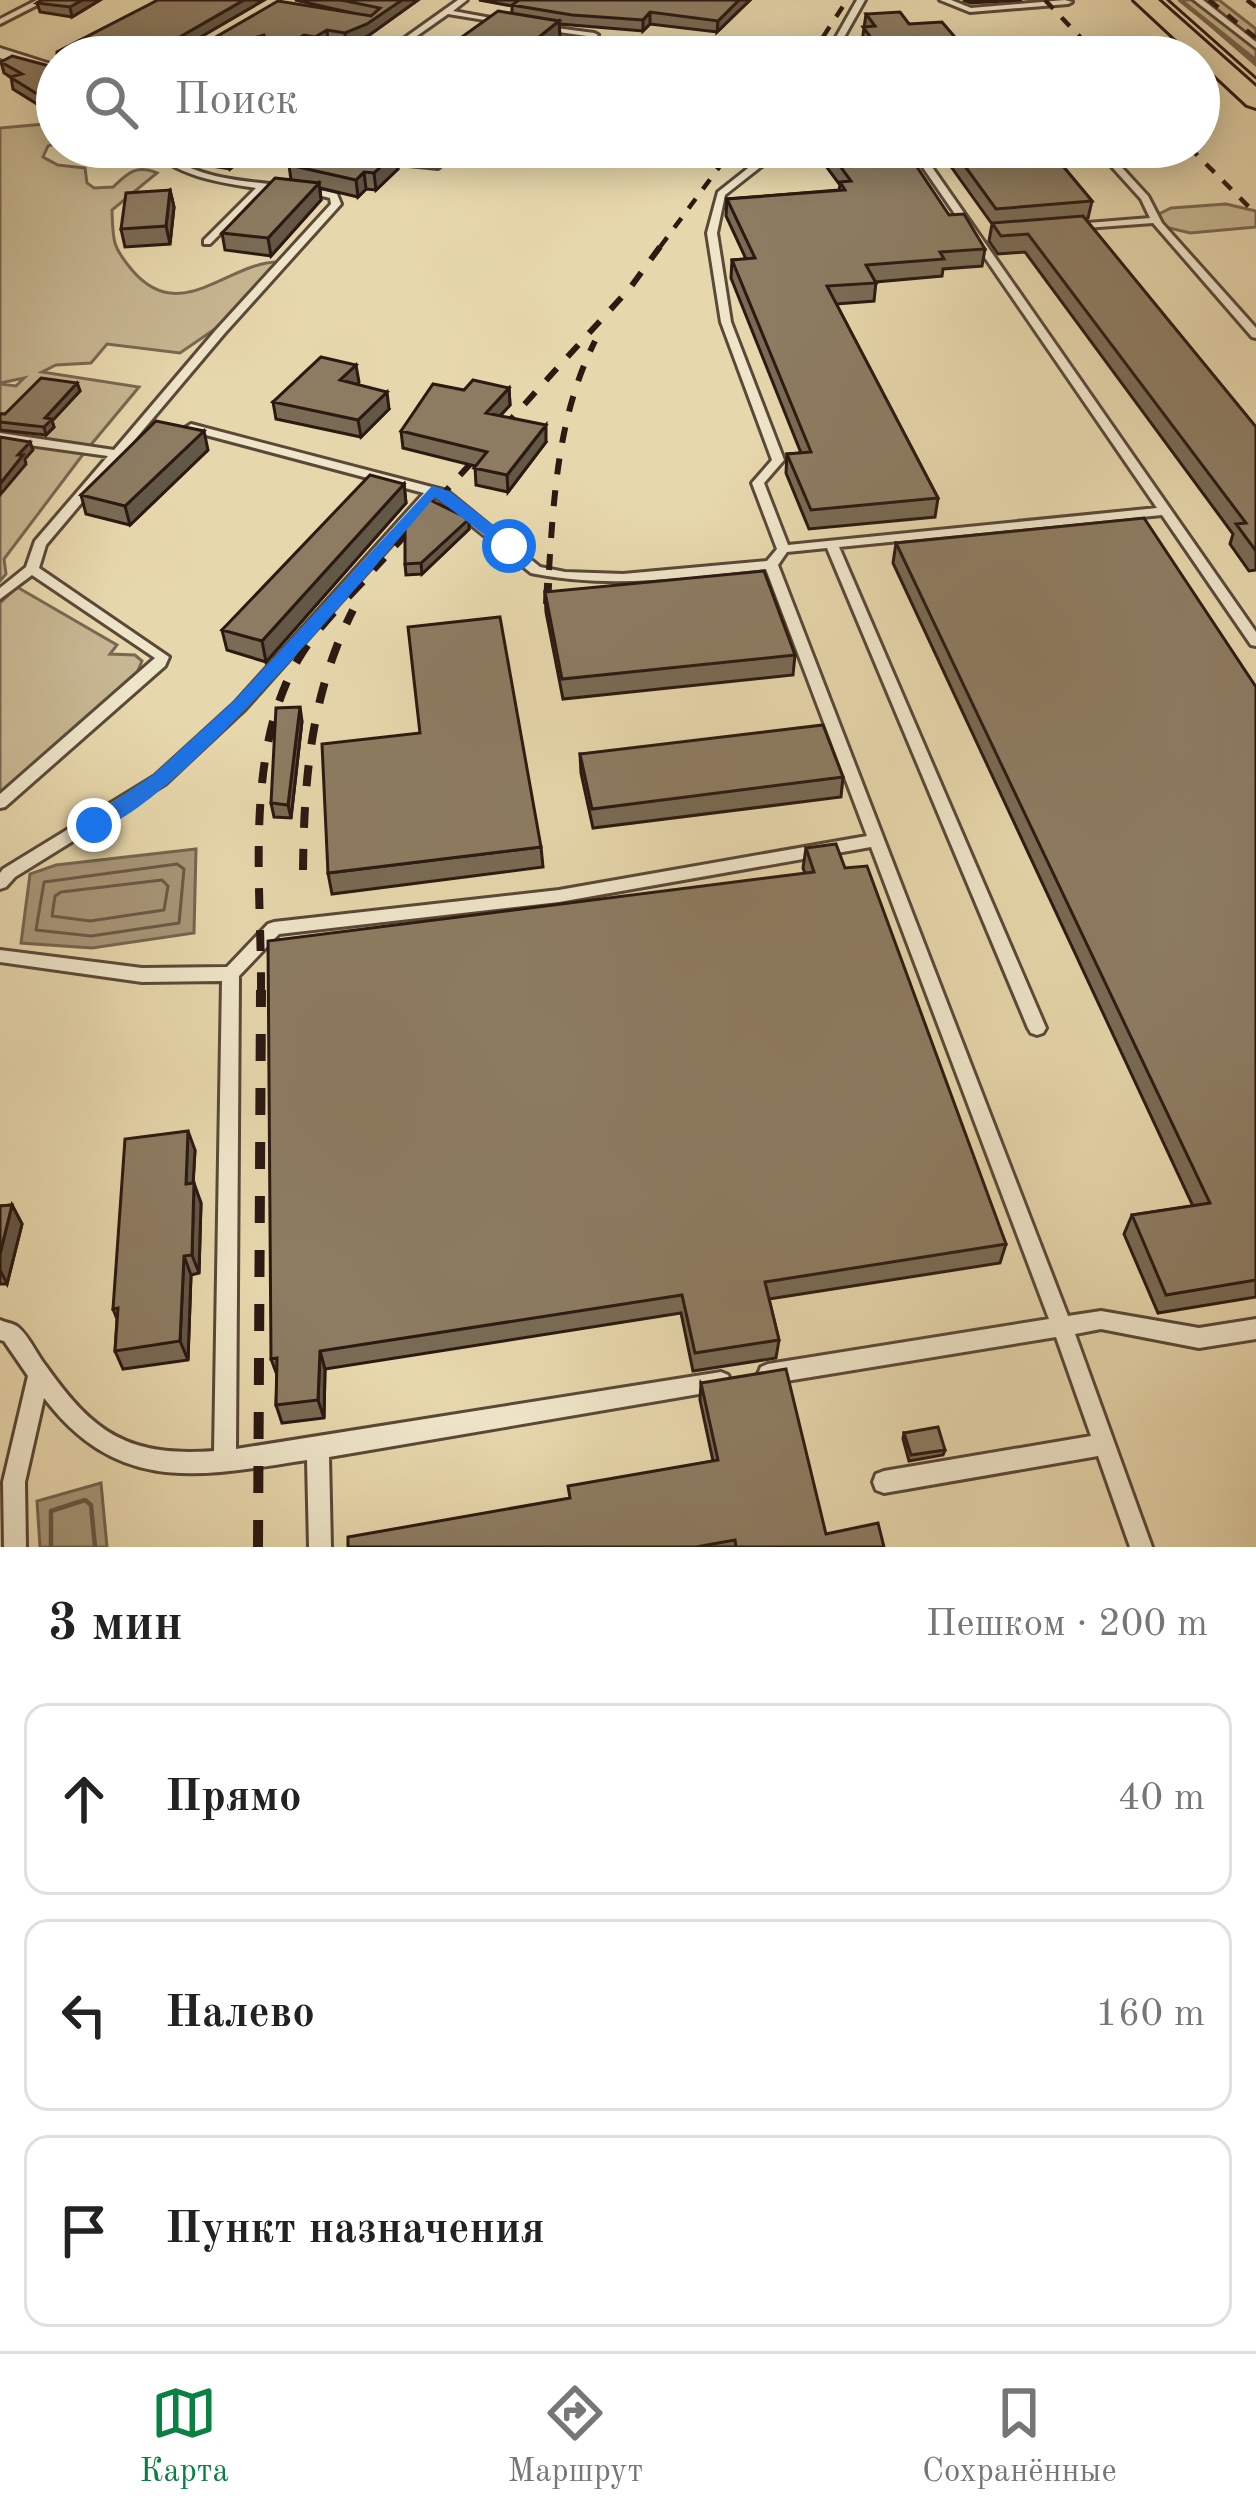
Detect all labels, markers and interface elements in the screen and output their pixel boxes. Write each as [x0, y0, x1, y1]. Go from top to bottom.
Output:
search box [36, 36, 1220, 168]
icon: search [78, 69, 144, 135]
text: Поиск [174, 79, 298, 124]
route start [482, 519, 536, 573]
route end [67, 798, 121, 852]
text: 3 мин [48, 1600, 183, 1651]
text: Пешком · 200 m [926, 1605, 1208, 1644]
icon: ahead [51, 1766, 117, 1832]
text: Прямо [165, 1776, 302, 1821]
text: 40 m [1118, 1779, 1205, 1818]
icon: left [51, 1982, 117, 2048]
text: Налево [165, 1992, 315, 2037]
text: 160 m [1095, 1995, 1205, 2034]
icon: arrive [51, 2198, 117, 2264]
text: Пункт назначения [165, 2208, 545, 2253]
tab: Карта [139, 2380, 229, 2493]
tab: Маршрут [508, 2380, 643, 2493]
tab: Сохранённые [922, 2380, 1117, 2493]

